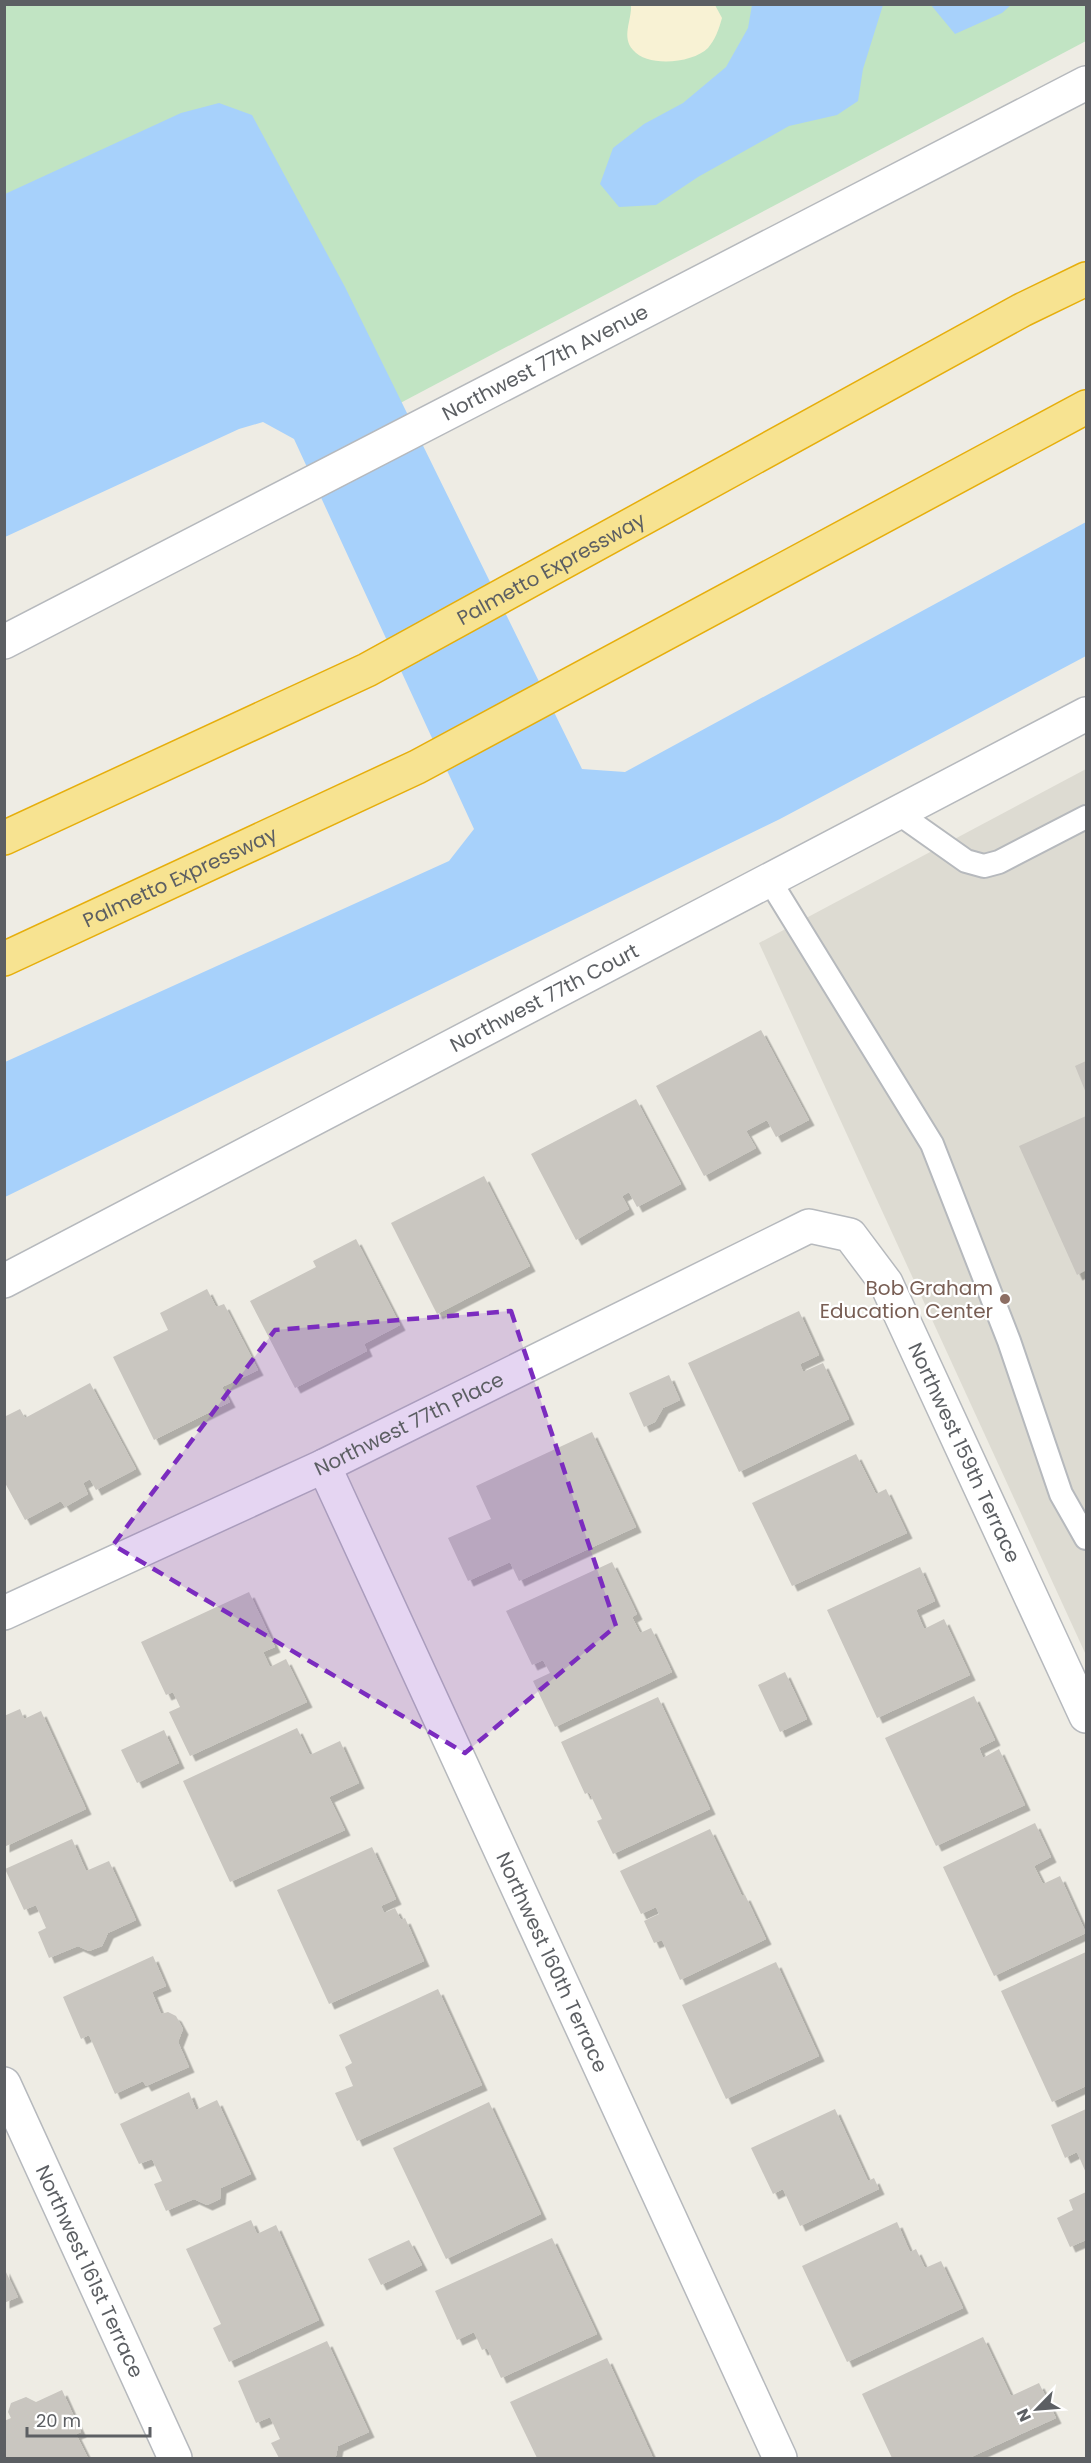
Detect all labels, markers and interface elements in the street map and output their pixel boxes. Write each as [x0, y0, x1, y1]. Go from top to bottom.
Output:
street label: Northwest 77th Avenue [437, 298, 653, 427]
street label: Palmetto Expressway [452, 506, 650, 632]
street label: Palmetto Expressway [78, 820, 282, 934]
street label: Northwest 77th Court [445, 937, 644, 1059]
place label: Bob Graham Education Center [820, 1274, 993, 1325]
marker: Bob Graham Education Center [998, 1292, 1012, 1306]
street label: Northwest 159th Terrace [901, 1338, 1027, 1567]
street label: Northwest 77th Place [310, 1365, 509, 1483]
street label: Northwest 160th Terrace [489, 1847, 615, 2077]
street label: Northwest 161st Terrace [29, 2160, 150, 2382]
north arrow [1007, 2379, 1067, 2439]
scale bar [27, 2400, 150, 2438]
text: N [1011, 2405, 1037, 2425]
text: 20 m [36, 2408, 81, 2433]

